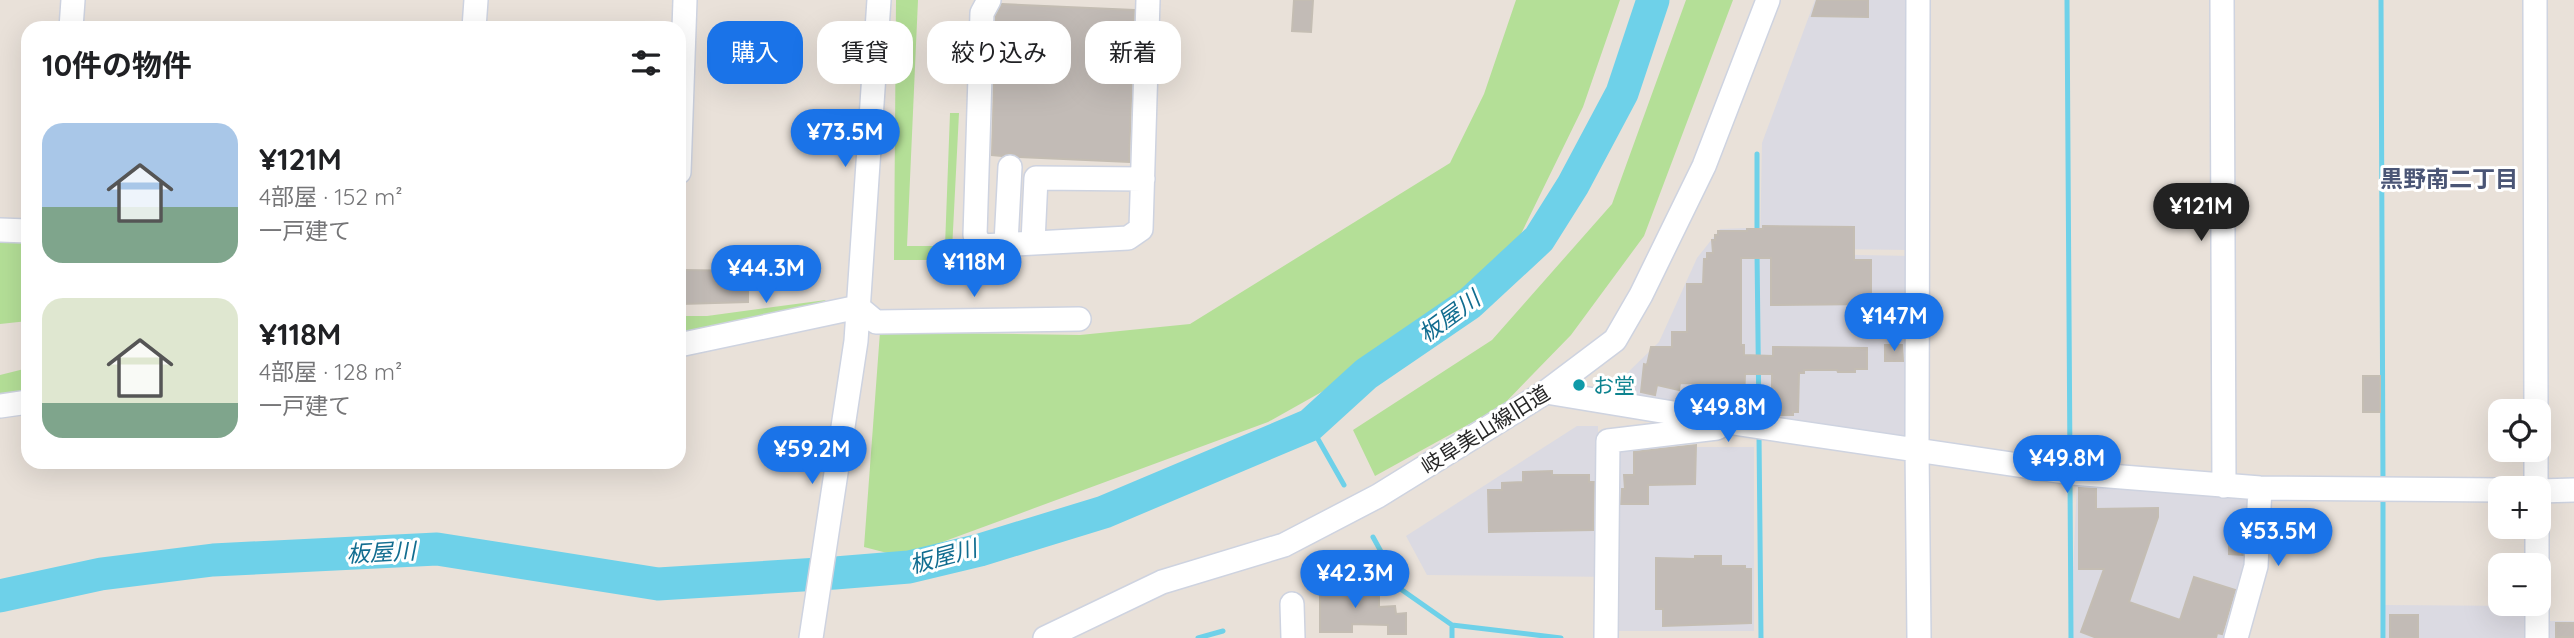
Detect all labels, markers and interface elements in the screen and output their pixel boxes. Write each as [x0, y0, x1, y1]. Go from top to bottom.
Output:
chip: 購入 [707, 21, 803, 84]
chip: 賃貸 [817, 21, 913, 84]
chip: 絞り込み [927, 21, 1071, 84]
chip: 新着 [1085, 21, 1181, 84]
icon: filters [627, 44, 665, 82]
text: 10件の物件 [42, 46, 192, 84]
pin: ¥73.5M [788, 110, 902, 169]
text: ¥73.5M [807, 117, 883, 146]
text: ¥121M [259, 140, 342, 178]
icon: home [98, 151, 182, 235]
district label: 黒野南二丁目 [2380, 164, 2518, 193]
text: 4部屋 · 152 m² [259, 182, 403, 211]
pin: ¥121M [2152, 184, 2250, 243]
text: ¥121M [2169, 191, 2233, 220]
text: 一戸建て [259, 216, 351, 245]
pin: ¥118M [925, 240, 1023, 299]
pin: ¥44.3M [709, 246, 823, 305]
text: ¥118M [942, 247, 1006, 276]
text: ¥44.3M [727, 253, 805, 282]
water label: 板屋川 [1413, 282, 1488, 348]
pin: ¥147M [1845, 294, 1943, 353]
text: ¥147M [1861, 301, 1927, 330]
text: ¥118M [259, 315, 341, 353]
icon: home [98, 326, 182, 410]
text: 4部屋 · 128 m² [259, 357, 402, 386]
place label: お堂 [1593, 372, 1635, 398]
marker: お堂 [1571, 377, 1587, 393]
street label: 岐阜美山線旧道 [1416, 379, 1554, 479]
pin: ¥49.8M [1671, 384, 1785, 444]
text: 一戸建て [259, 391, 351, 420]
text: ¥49.8M [1690, 392, 1766, 421]
map controls [2488, 399, 2551, 616]
button: locate [2488, 399, 2551, 462]
pin: ¥59.2M [755, 426, 869, 486]
text: ¥59.2M [774, 434, 850, 463]
pin: ¥49.8M [2010, 435, 2124, 495]
text: ¥49.8M [2029, 443, 2105, 472]
button: + [2488, 476, 2551, 539]
pin: ¥53.5M [2221, 508, 2335, 568]
text: ¥53.5M [2239, 516, 2317, 545]
water label: 板屋川 [906, 532, 983, 579]
water label: 板屋川 [346, 536, 419, 568]
pin: ¥42.3M [1298, 550, 1412, 610]
button: − [2488, 553, 2551, 616]
text: ¥42.3M [1316, 558, 1394, 587]

